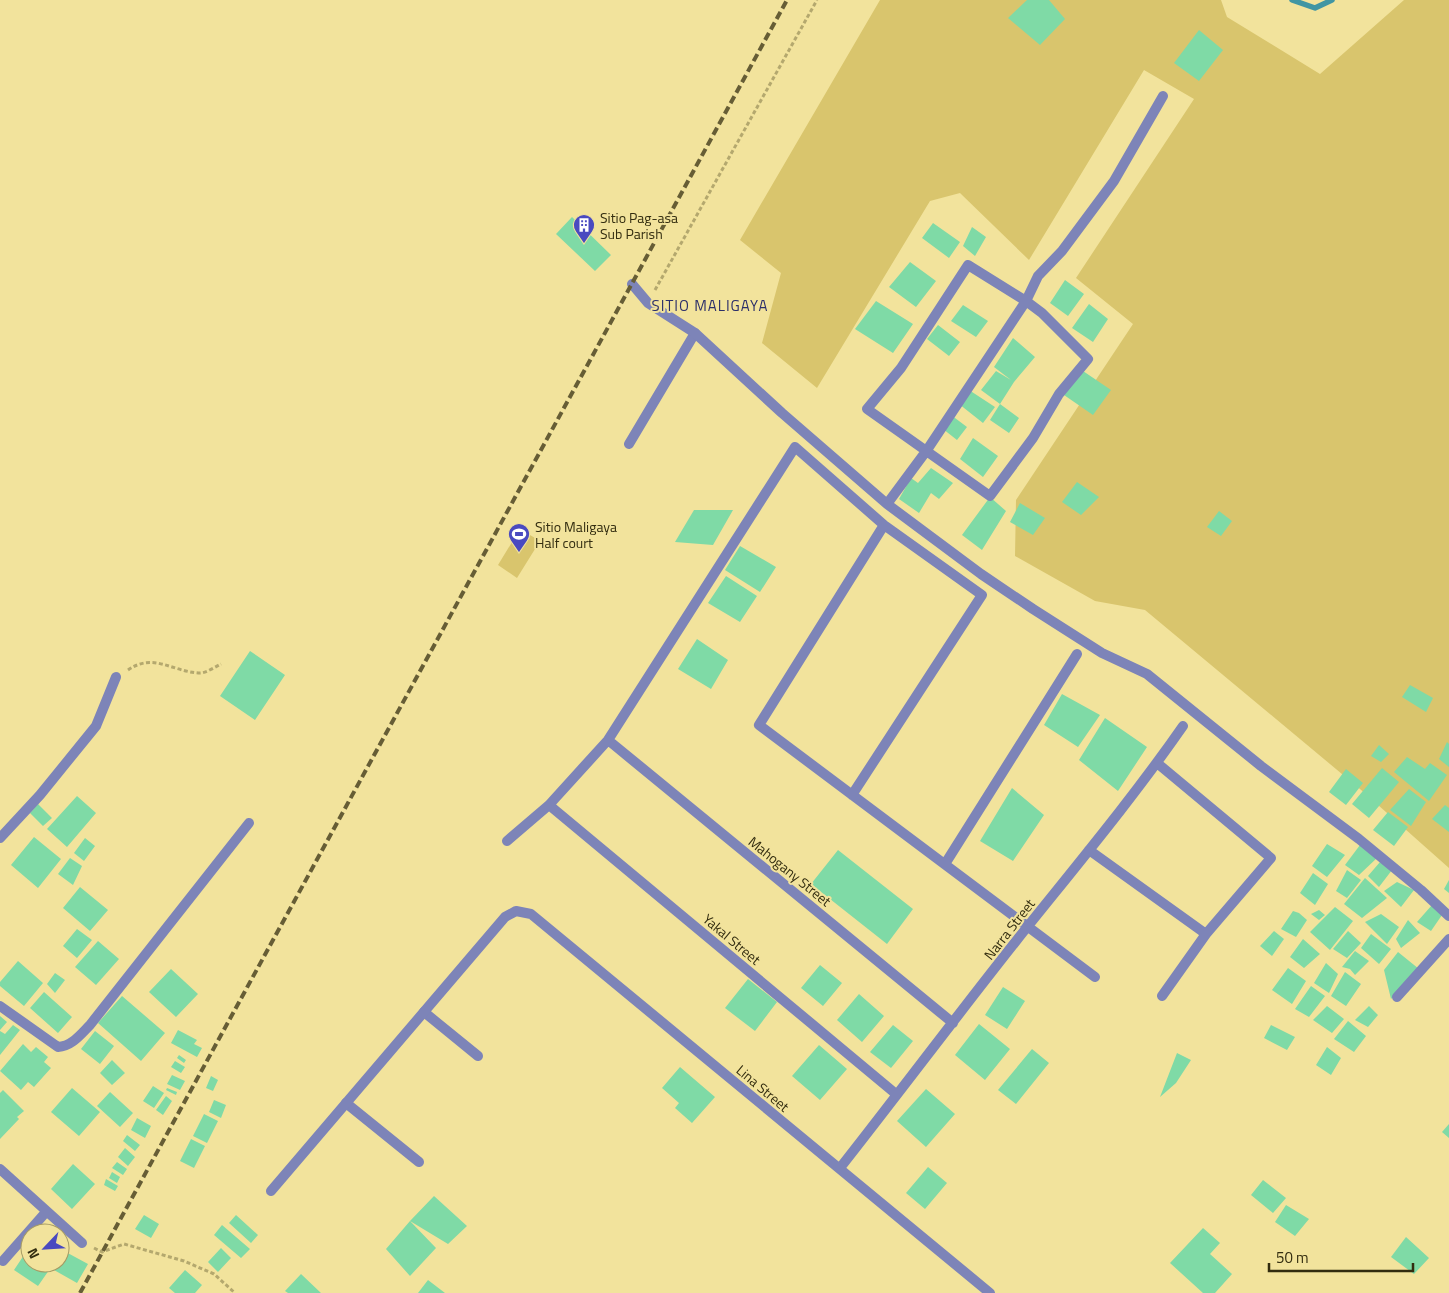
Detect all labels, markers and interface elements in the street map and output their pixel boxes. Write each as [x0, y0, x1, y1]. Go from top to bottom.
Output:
place label: Sitio Pag-asa Sub Parish [600, 207, 678, 244]
building icon: Sitio Pag-asa Sub Parish [572, 213, 596, 244]
district label: SITIO MALIGAYA [652, 294, 768, 317]
place label: Sitio Maligaya Half court [535, 516, 617, 553]
sports icon: Sitio Maligaya Half court [507, 522, 531, 553]
street label: Mahogany Street [744, 831, 836, 911]
street label: Narra Street [978, 894, 1040, 964]
street label: Yakal Street [699, 909, 766, 970]
street label: Lina Street [732, 1060, 794, 1116]
north arrow [20, 1223, 70, 1273]
scale bar [1269, 1240, 1413, 1272]
text: N [21, 1245, 44, 1263]
text: 50 m [1276, 1246, 1309, 1269]

